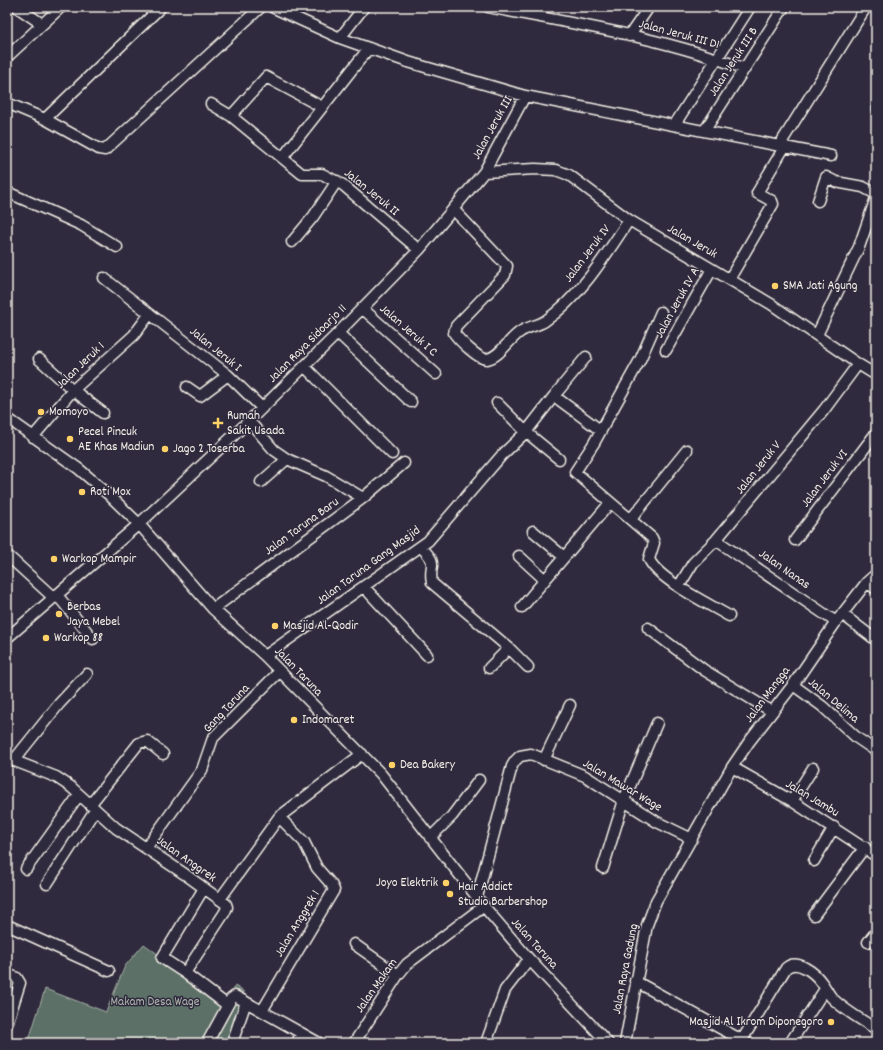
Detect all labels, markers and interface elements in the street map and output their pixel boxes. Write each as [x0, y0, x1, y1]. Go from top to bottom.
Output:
street label: Jalan Jeruk III D1 [637, 15, 721, 55]
street label: Jalan Jeruk III B [704, 24, 764, 100]
street label: Jalan Jeruk III [468, 93, 518, 163]
street label: Jalan Jeruk II [339, 165, 403, 221]
street label: Jalan Jeruk IV [560, 220, 617, 287]
street label: Jalan Jeruk [663, 220, 721, 264]
street label: Jalan Jeruk IV A [651, 264, 705, 342]
place label: SMA Jati Agung [783, 277, 858, 296]
marker: SMA Jati Agung [770, 281, 780, 291]
street label: Jalan Raya Sidoarjo 11 [264, 300, 352, 388]
street label: Jalan Jeruk I C [375, 300, 442, 362]
street label: Jalan Jeruk I [185, 323, 245, 377]
street label: Jalan Jeruk 1 [52, 338, 110, 394]
place label: Momoyo [49, 403, 88, 422]
marker: Momoyo [36, 407, 46, 417]
place label: Rumah Sakit Usada [227, 407, 285, 441]
marker: Rumah Sakit Usada [212, 417, 224, 429]
place label: Pecel Pincuk AE Khas Madiun [78, 423, 154, 457]
marker: Pecel Pincuk AE Khas Madiun [65, 434, 75, 444]
street label: Jalan Jeruk V [731, 436, 787, 499]
place label: Jago 2 Toserba [173, 440, 245, 459]
marker: Jago 2 Toserba [160, 444, 170, 454]
street label: Jalan Jeruk VI [797, 446, 853, 512]
place label: Roti Mox [90, 483, 131, 502]
marker: Roti Mox [77, 487, 87, 497]
street label: Jalan Taruna Baru [261, 493, 343, 561]
street label: Jalan Taruna Gang Masjid [313, 522, 425, 610]
street label: Jalan Nanas [754, 545, 814, 595]
place label: Warkop Mampir [62, 550, 136, 569]
marker: Warkop Mampir [49, 554, 59, 564]
place label: Berbas Jaya Mebel [67, 598, 120, 632]
marker: Berbas Jaya Mebel [54, 609, 64, 619]
place label: Masjid Al-Qodir [283, 617, 359, 636]
marker: Masjid Al-Qodir [270, 621, 280, 631]
place label: Warkop 88 [54, 629, 103, 648]
marker: Warkop 88 [41, 633, 51, 643]
street label: Jalan Taruna [269, 643, 327, 702]
street label: Jalan Mangga [740, 662, 796, 727]
street label: Jalan Delima [803, 674, 864, 729]
street label: Gang Taruna [199, 679, 255, 738]
place label: Indomaret [302, 711, 354, 730]
marker: Indomaret [289, 715, 299, 725]
street label: Jalan Mawar Wage [579, 755, 666, 817]
place label: Dea Bakery [400, 756, 456, 775]
marker: Dea Bakery [387, 760, 397, 770]
street label: Jalan Jambu [781, 775, 843, 823]
street label: Jalan Anggrek [152, 832, 220, 888]
place label: Joyo Elektrik [376, 874, 438, 893]
marker: Joyo Elektrik [441, 878, 451, 888]
place label: Hair Addict Studio Barbershop [458, 878, 548, 912]
street label: Jalan Anggrek 1 [270, 887, 326, 961]
marker: Hair Addict Studio Barbershop [445, 889, 455, 899]
street label: Jalan Taruna [506, 914, 563, 974]
street label: Jalan Raya Gadung [608, 922, 644, 1016]
street label: Jalan Makam [351, 955, 403, 1017]
park label: Makam Desa Wage [111, 993, 200, 1012]
place label: Masjid Al Ikrom Diponegoro [689, 1013, 823, 1032]
marker: Masjid Al Ikrom Diponegoro [826, 1017, 836, 1027]

